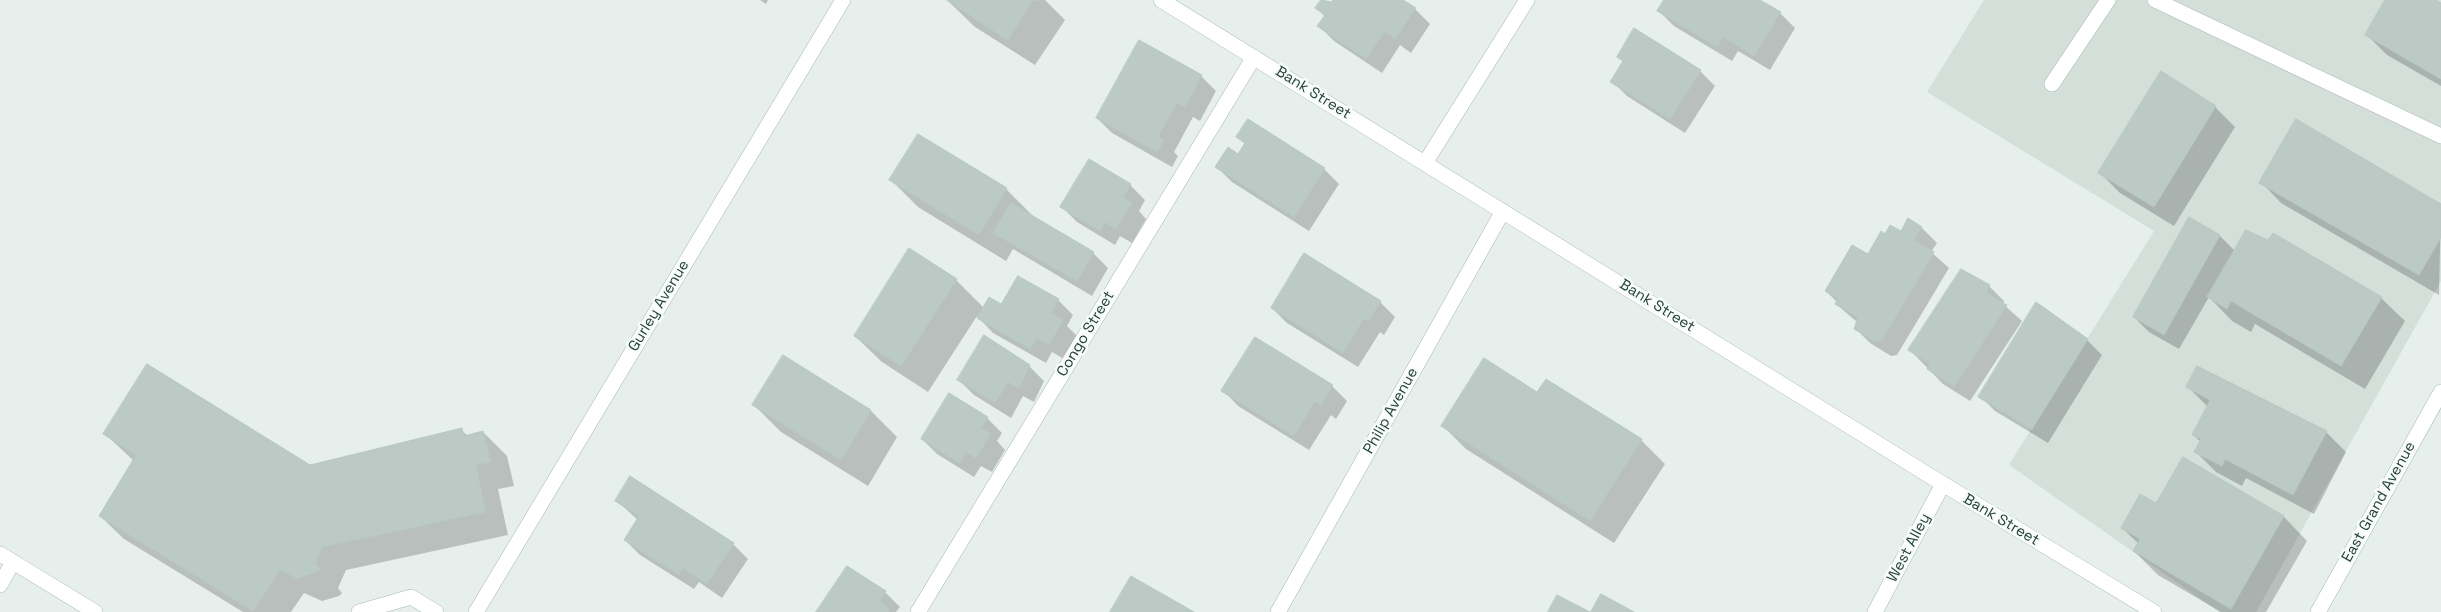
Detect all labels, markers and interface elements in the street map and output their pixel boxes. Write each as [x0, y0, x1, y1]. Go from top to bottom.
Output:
street label: Bank Street [1272, 63, 1354, 123]
street label: Gurley Avenue [625, 257, 693, 355]
street label: Bank Street [1616, 276, 1698, 336]
street label: Congo Street [1053, 288, 1119, 380]
street label: Philip Avenue [1360, 365, 1422, 457]
street label: East Grand Avenue [2338, 439, 2420, 565]
street label: Bank Street [1960, 490, 2042, 550]
street label: West Alley [1883, 511, 1935, 585]

